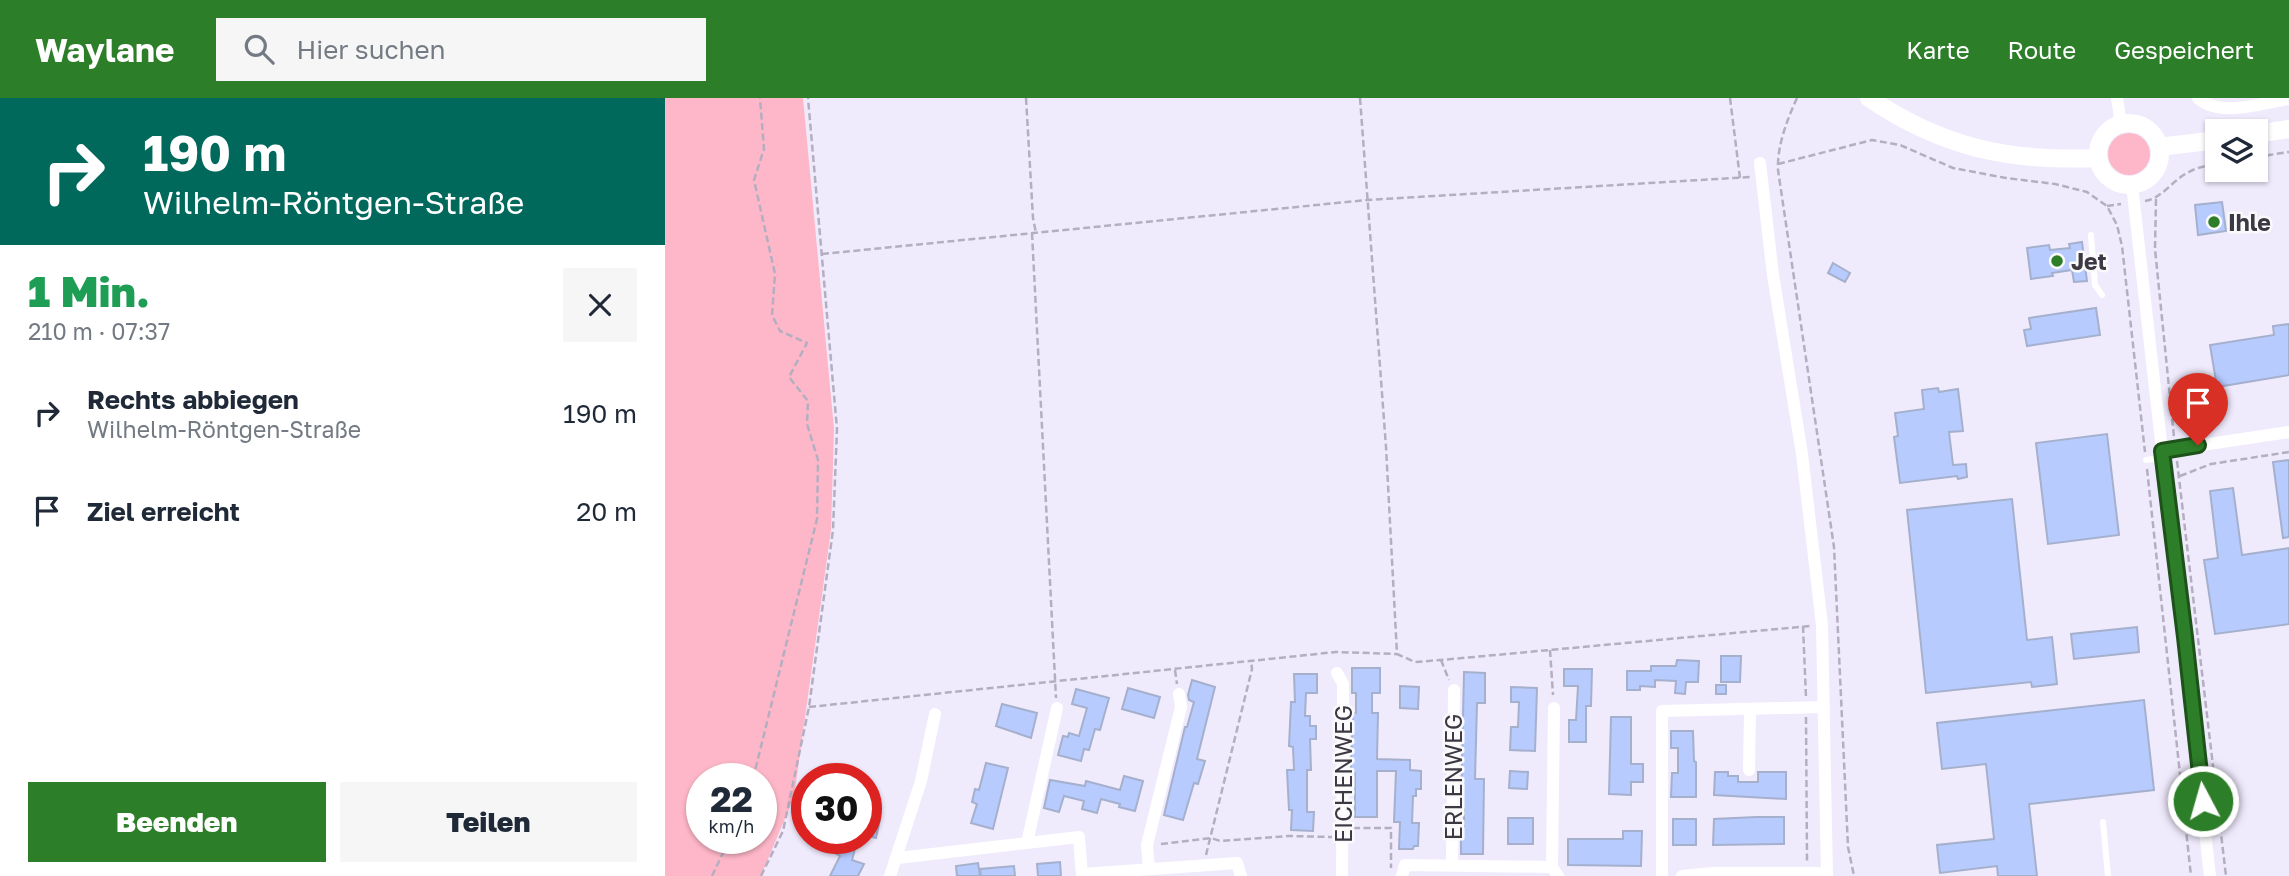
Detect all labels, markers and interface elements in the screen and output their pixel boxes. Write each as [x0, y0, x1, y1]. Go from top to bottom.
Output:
search box [216, 18, 706, 81]
text: Waylane [35, 30, 174, 69]
icon: search [240, 30, 278, 68]
text: Hier suchen [296, 34, 446, 65]
text: Karte [1906, 35, 1970, 64]
text: Route [2008, 35, 2076, 64]
text: Gespeichert [2114, 35, 2254, 64]
map controls [2205, 119, 2268, 182]
button: layers [2205, 119, 2268, 182]
text: 190 m [143, 123, 286, 182]
icon: right [28, 126, 119, 217]
text: Wilhelm-Röntgen-Straße [143, 183, 524, 221]
place label: Ihle [2228, 208, 2271, 236]
marker: Ihle [2206, 214, 2222, 230]
place label: Jet [2071, 247, 2107, 275]
marker: Jet [2049, 253, 2065, 269]
text: 1 Min. [28, 266, 150, 316]
button: close [563, 268, 637, 342]
text: 210 m · 07:37 [28, 317, 170, 345]
pin [2168, 373, 2228, 445]
text: Rechts abbiegen [87, 384, 299, 415]
icon: arrive [2179, 384, 2217, 422]
icon: right [28, 394, 66, 432]
text: 190 m [563, 398, 637, 429]
text: Wilhelm-Röntgen-Straße [87, 415, 361, 443]
icon: arrive [28, 492, 66, 530]
text: Ziel erreicht [87, 496, 240, 527]
text: 20 m [576, 496, 637, 527]
street label: EICHENWEG [1329, 705, 1357, 843]
street label: ERLENWEG [1439, 714, 1467, 840]
speed limit sign: 30 [791, 763, 882, 854]
position arrow [2166, 764, 2240, 838]
text: 22 [710, 778, 753, 820]
button: Beenden [28, 782, 326, 862]
button: Teilen [340, 782, 637, 862]
text: km/h [709, 815, 754, 837]

